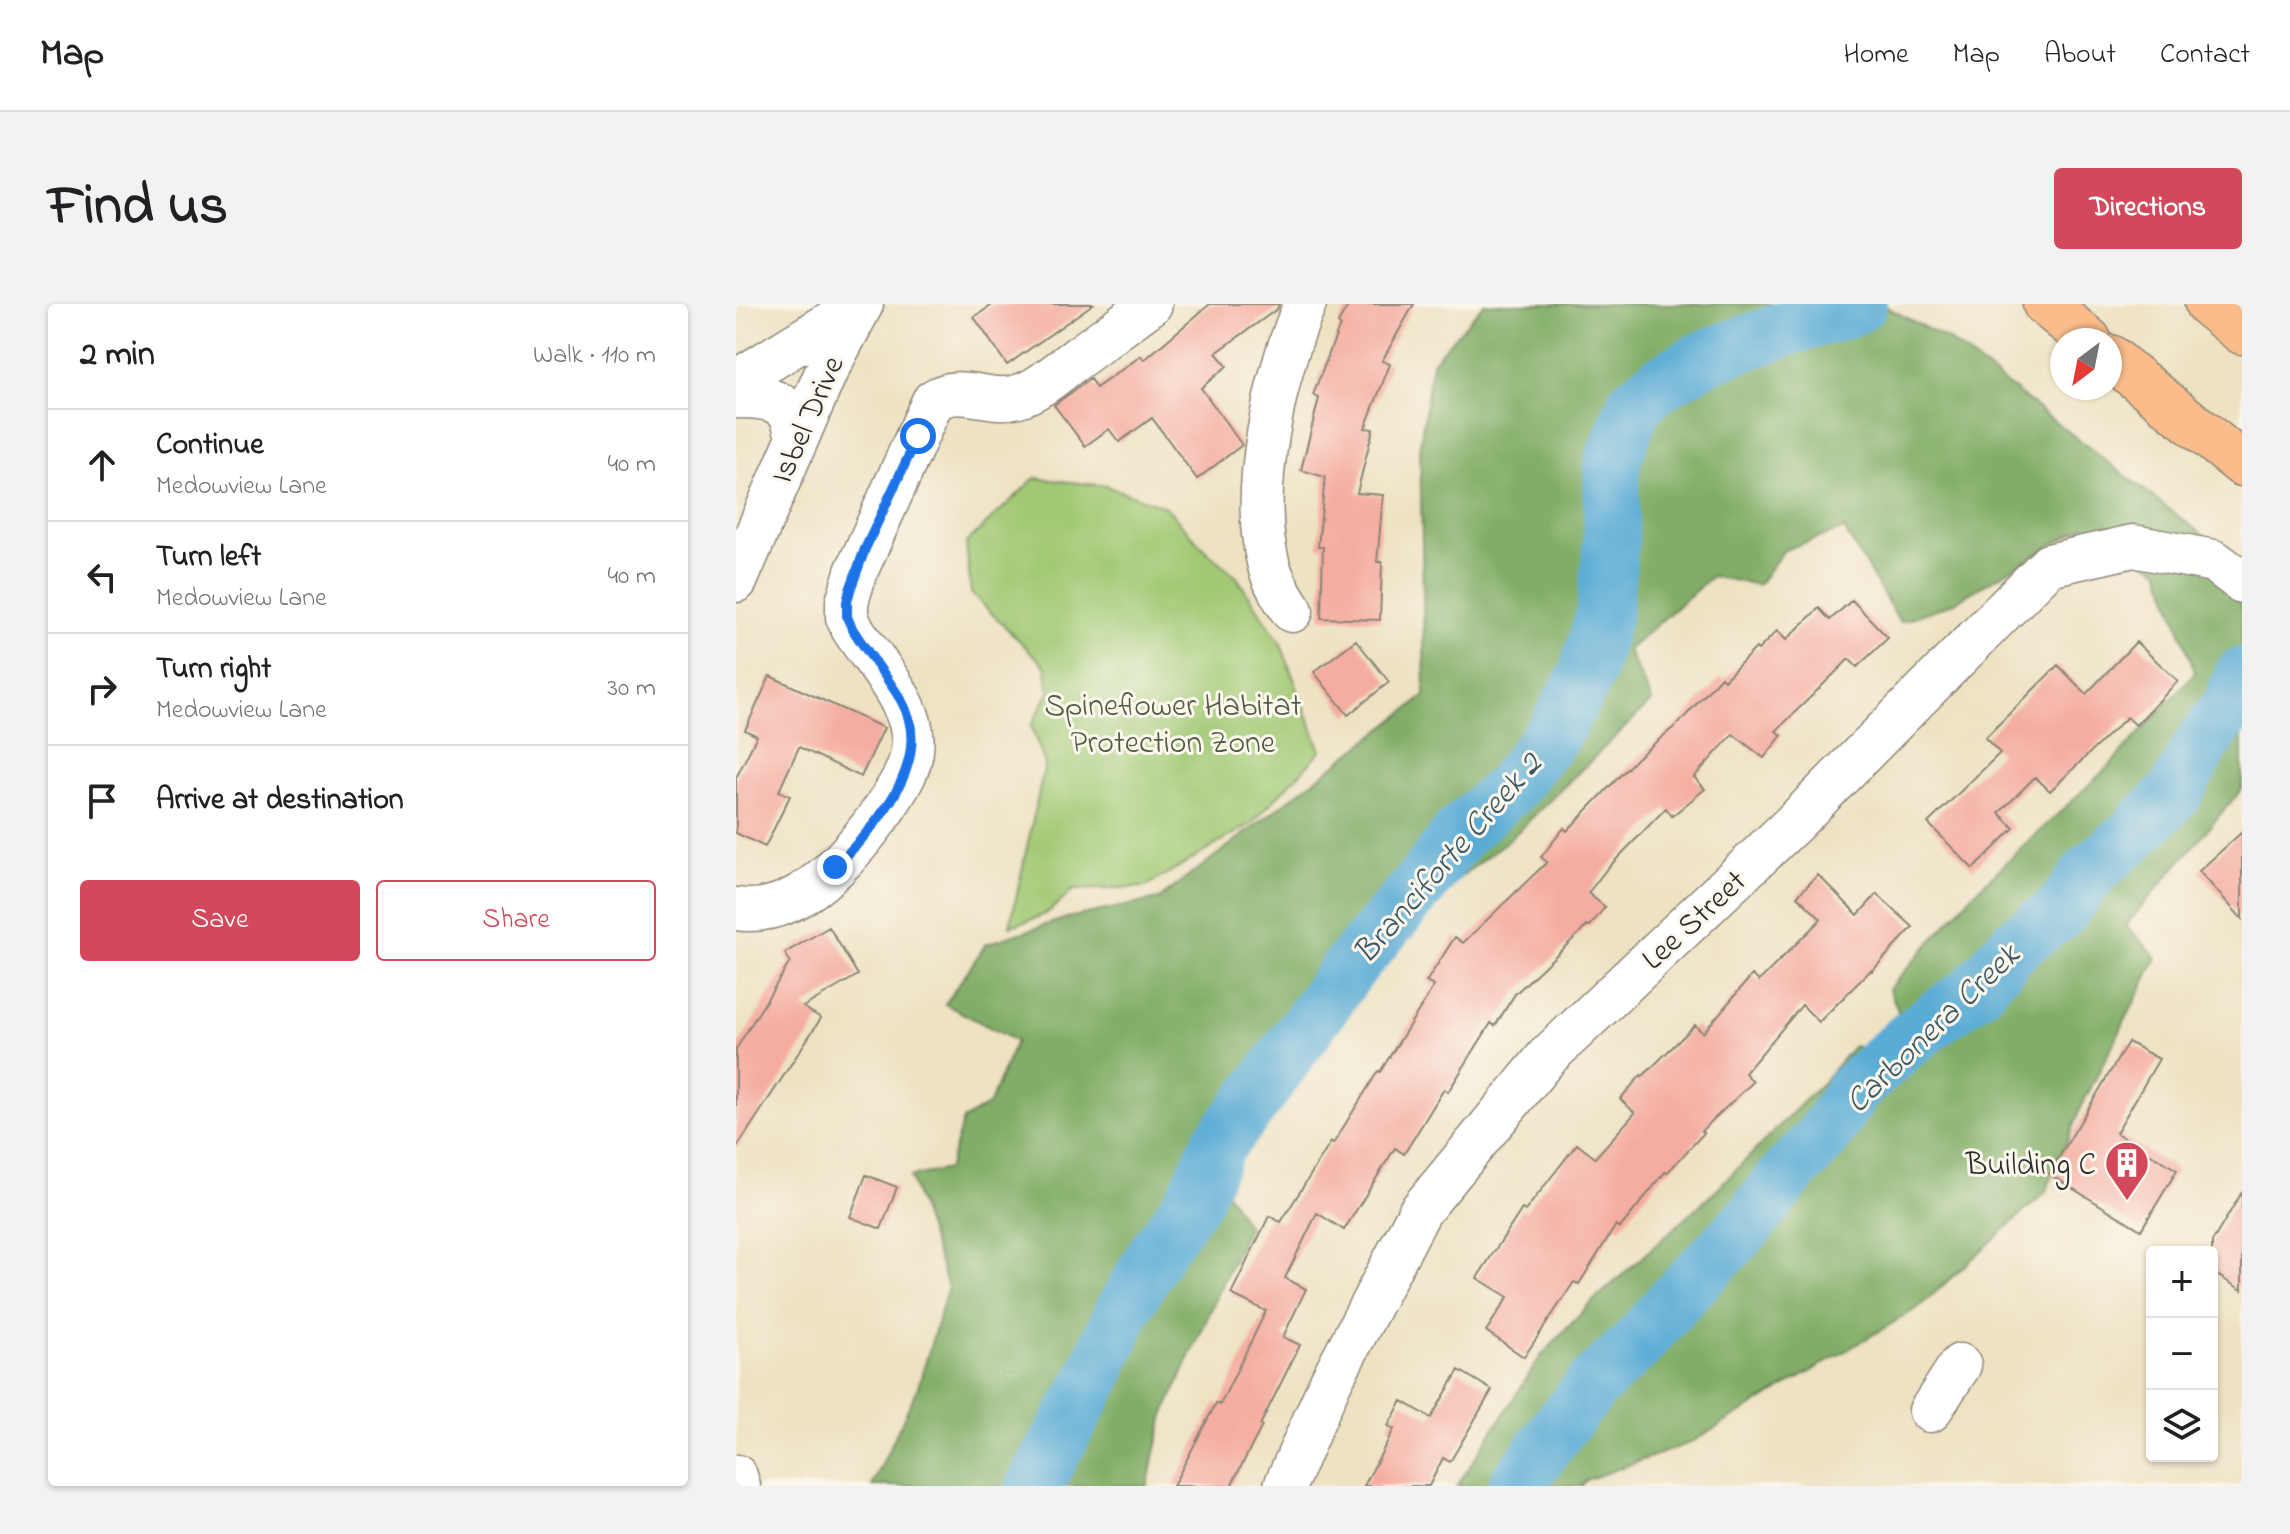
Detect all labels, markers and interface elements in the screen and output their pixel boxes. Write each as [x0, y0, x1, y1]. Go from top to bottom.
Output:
text: Map [40, 27, 104, 83]
text: Home [1843, 35, 1909, 76]
text: Map [1953, 35, 2000, 76]
text: About [2044, 35, 2116, 76]
text: Contact [2160, 35, 2250, 76]
text: Find us [48, 168, 228, 249]
button: Directions [2054, 168, 2242, 249]
north arrow [2050, 328, 2122, 400]
text: 2 min [80, 331, 155, 381]
text: Walk · 110 m [533, 337, 656, 375]
street label: Isbel Drive [760, 348, 858, 492]
route start [900, 418, 936, 454]
text: Continue [156, 424, 264, 468]
icon: ahead [80, 443, 124, 487]
text: 40 m [607, 446, 656, 484]
text: Medowview Lane [156, 468, 327, 506]
text: Turn left [156, 536, 261, 580]
icon: left [80, 555, 124, 599]
text: 40 m [607, 558, 656, 596]
text: Medowview Lane [156, 580, 327, 618]
text: Turn right [156, 648, 271, 692]
icon: right [80, 667, 124, 711]
text: 30 m [607, 670, 656, 708]
park label: Spineflower Habitat Protection Zone [1044, 684, 1302, 768]
text: Medowview Lane [156, 692, 327, 730]
water label: Branciforte Creek 2 [1343, 741, 1557, 977]
icon: arrive [80, 779, 124, 823]
text: Arrive at destination [156, 779, 404, 823]
route end [817, 849, 853, 885]
street label: Lee Street [1632, 860, 1759, 983]
button: Save [80, 880, 360, 961]
button: Share [376, 880, 656, 961]
water label: Carbonera Creek [1835, 932, 2034, 1127]
building icon: Building C [2103, 1139, 2151, 1202]
place label: Building C [1965, 1143, 2096, 1190]
map controls [2146, 1246, 2218, 1462]
button: + [2146, 1246, 2218, 1318]
button: − [2146, 1318, 2218, 1390]
button: layers [2146, 1390, 2218, 1462]

